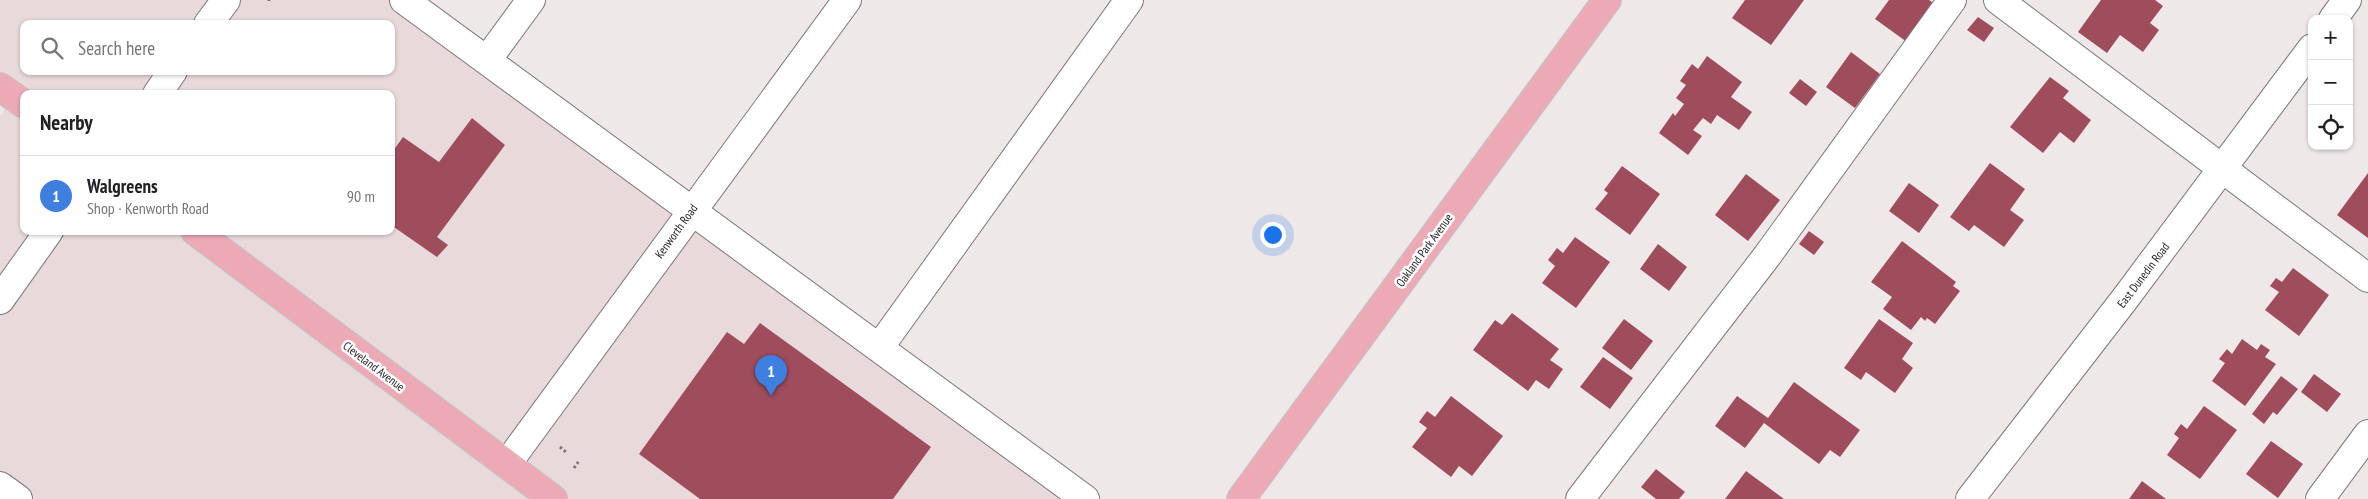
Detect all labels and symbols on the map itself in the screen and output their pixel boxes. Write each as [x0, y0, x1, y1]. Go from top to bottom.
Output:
street label: Kenworth Road [651, 201, 701, 261]
street label: Oakland Park Avenue [1392, 210, 1456, 290]
your location [1260, 222, 1286, 248]
street label: East Dunedin Road [2114, 239, 2172, 311]
street label: Cleveland Avenue [340, 338, 408, 394]
pin: 1 [755, 355, 787, 396]

